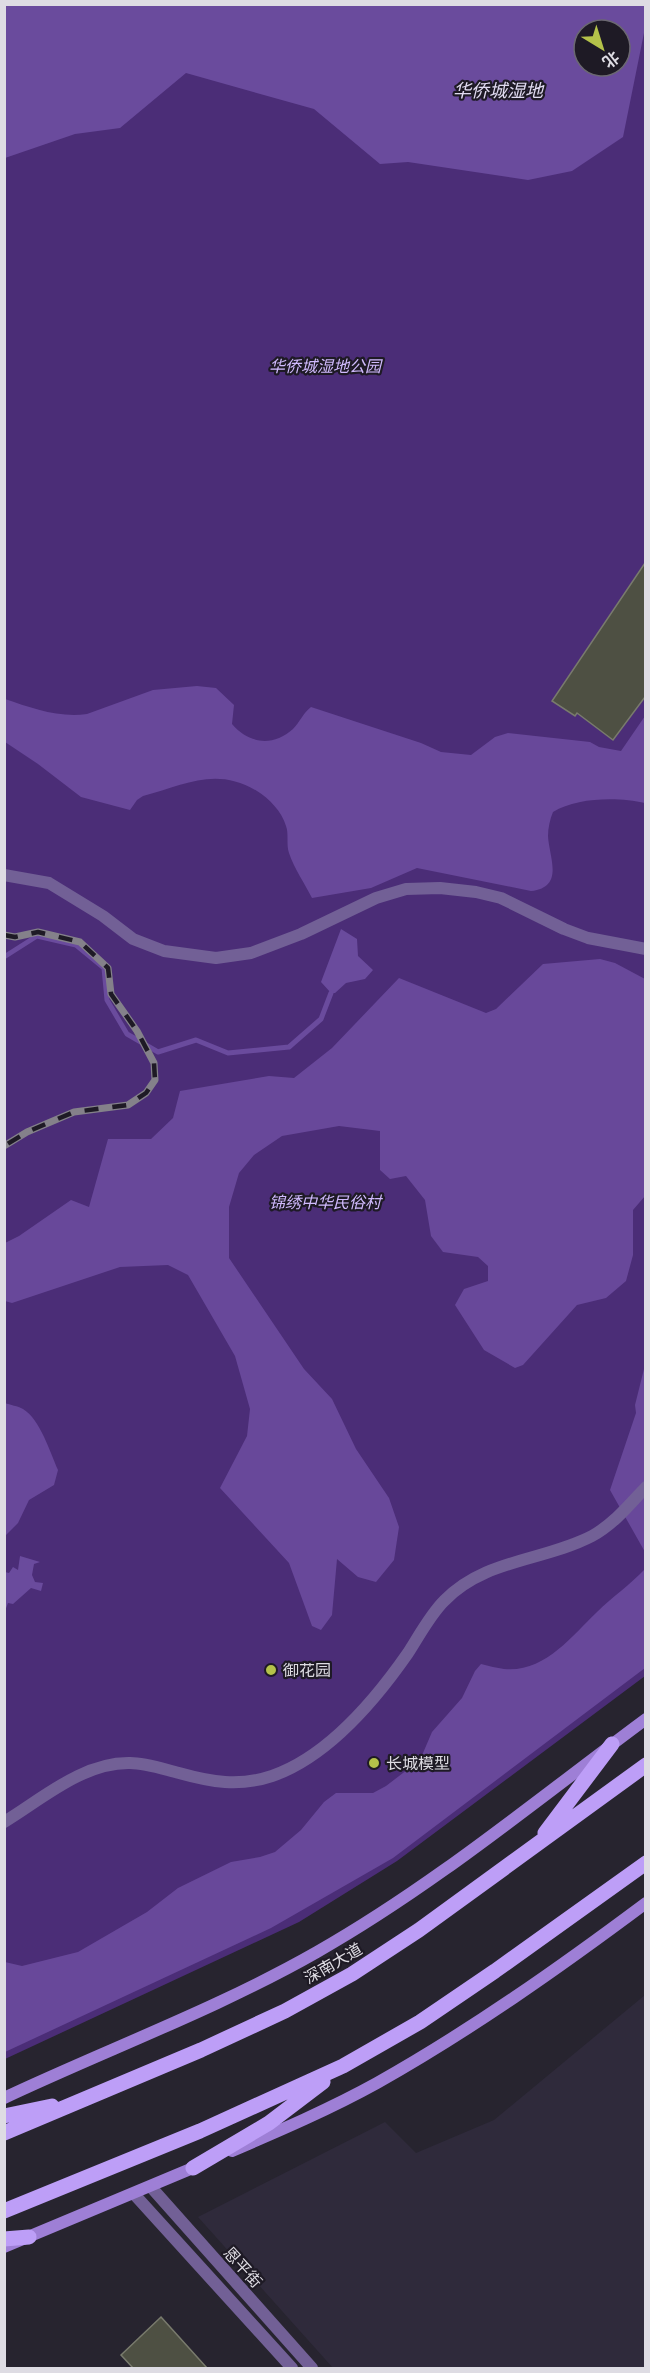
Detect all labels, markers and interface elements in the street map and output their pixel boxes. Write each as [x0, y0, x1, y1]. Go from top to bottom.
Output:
north arrow [572, 18, 632, 78]
text: 北 [599, 47, 624, 73]
water label: 华侨城湿地 [453, 79, 545, 102]
park label: 华侨城湿地公园 [269, 356, 383, 376]
park label: 锦绣中华民俗村 [269, 1192, 383, 1212]
place label: 御花园 [283, 1660, 331, 1680]
marker: 御花园 [264, 1663, 278, 1677]
place label: 长城模型 [386, 1753, 450, 1773]
marker: 长城模型 [367, 1756, 381, 1770]
street label: 深南大道 [300, 1938, 366, 1988]
street label: 恩平街 [220, 2242, 266, 2292]

